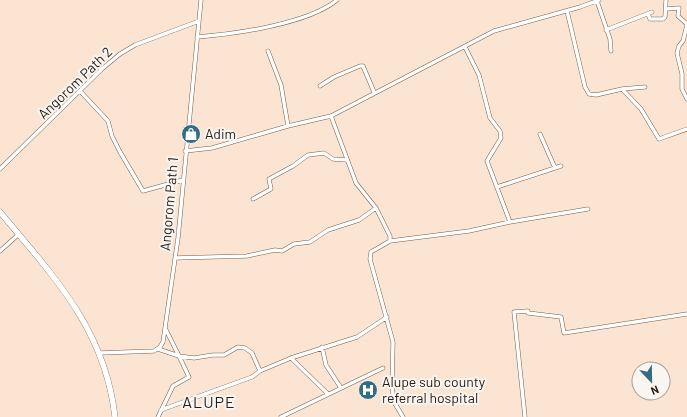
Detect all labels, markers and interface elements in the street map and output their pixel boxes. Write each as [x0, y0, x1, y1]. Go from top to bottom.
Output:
street label: Angorom Path 2 [34, 43, 115, 122]
shop icon: Adim [180, 123, 202, 145]
place label: Adim [205, 125, 236, 142]
street label: Angorom Path 1 [156, 156, 181, 251]
north arrow [631, 361, 671, 401]
place label: Alupe sub county referral hospital [382, 373, 486, 406]
hospital icon: Alupe sub county referral hospital [357, 379, 379, 401]
text: N [649, 383, 661, 398]
district label: ALUPE [182, 392, 236, 411]

